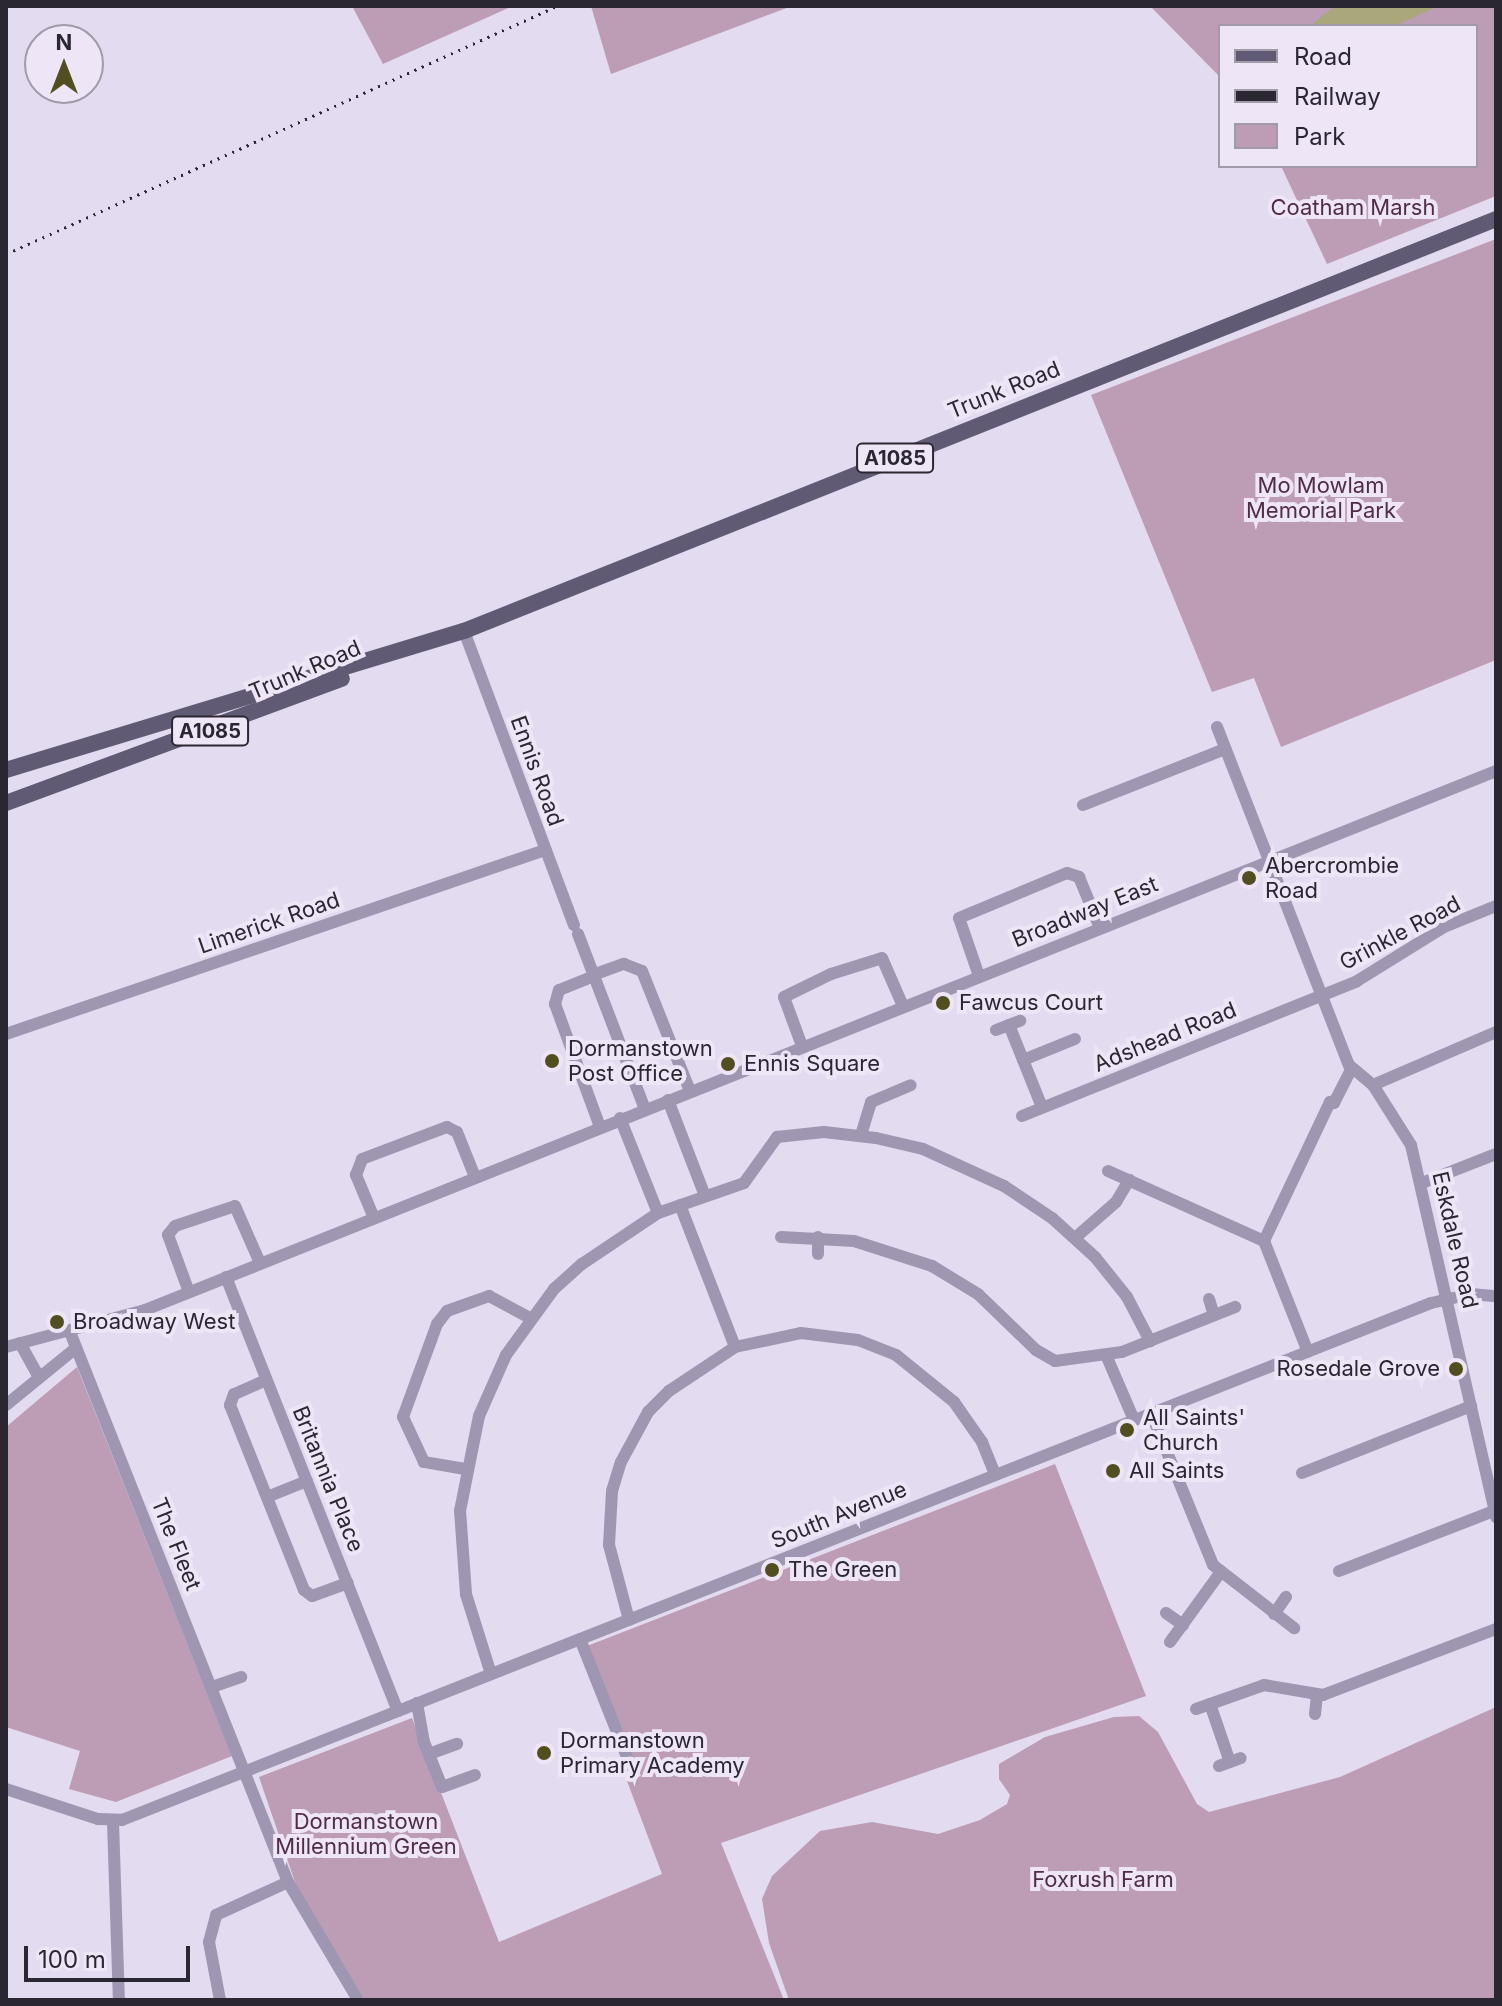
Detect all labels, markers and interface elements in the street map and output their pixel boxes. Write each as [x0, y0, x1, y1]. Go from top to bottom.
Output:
north arrow [24, 24, 104, 104]
legend [1218, 24, 1478, 168]
text: N [56, 29, 72, 55]
text: Road [1294, 42, 1352, 71]
text: Railway [1294, 82, 1381, 111]
text: Park [1294, 122, 1345, 151]
park label: Coatham Marsh [1271, 195, 1435, 221]
street label: Trunk Road [944, 356, 1064, 424]
road number: A1085 [855, 442, 935, 474]
park label: Mo Mowlam Memorial Park [1246, 472, 1396, 524]
street label: Trunk Road [245, 635, 365, 705]
street label: Ennis Road [505, 712, 569, 830]
road number: A1085 [170, 715, 250, 747]
place label: Abercrombie Road [1265, 852, 1399, 904]
marker: Abercrombie Road [1240, 869, 1258, 887]
street label: Broadway East [1008, 871, 1162, 953]
street label: Limerick Road [195, 886, 343, 960]
street label: Grinkle Road [1335, 890, 1465, 976]
place label: Fawcus Court [959, 990, 1103, 1016]
marker: Fawcus Court [934, 994, 952, 1012]
street label: Adshead Road [1090, 996, 1240, 1078]
place label: Dormanstown Post Office [568, 1035, 713, 1086]
place label: Ennis Square [744, 1051, 880, 1077]
marker: Dormanstown Post Office [543, 1052, 561, 1070]
marker: Ennis Square [719, 1055, 737, 1073]
street label: Eskdale Road [1426, 1169, 1484, 1311]
place label: Broadway West [73, 1309, 235, 1335]
marker: Broadway West [48, 1313, 66, 1331]
place label: Rosedale Grove [1277, 1356, 1440, 1382]
marker: Rosedale Grove [1447, 1360, 1465, 1378]
street label: Britannia Place [287, 1402, 369, 1556]
place label: All Saints' Church [1143, 1404, 1245, 1456]
marker: All Saints' Church [1118, 1421, 1136, 1439]
place label: All Saints [1129, 1458, 1224, 1484]
marker: All Saints [1104, 1462, 1122, 1480]
street label: South Avenue [767, 1476, 911, 1554]
street label: The Fleet [146, 1494, 206, 1594]
place label: The Green [788, 1557, 897, 1583]
marker: The Green [763, 1561, 781, 1579]
place label: Dormanstown Primary Academy [560, 1727, 745, 1778]
marker: Dormanstown Primary Academy [535, 1744, 553, 1762]
park label: Dormanstown Millennium Green [275, 1808, 457, 1860]
park label: Foxrush Farm [1032, 1867, 1174, 1893]
scale bar [28, 1930, 194, 1980]
text: 100 m [38, 1945, 106, 1974]

